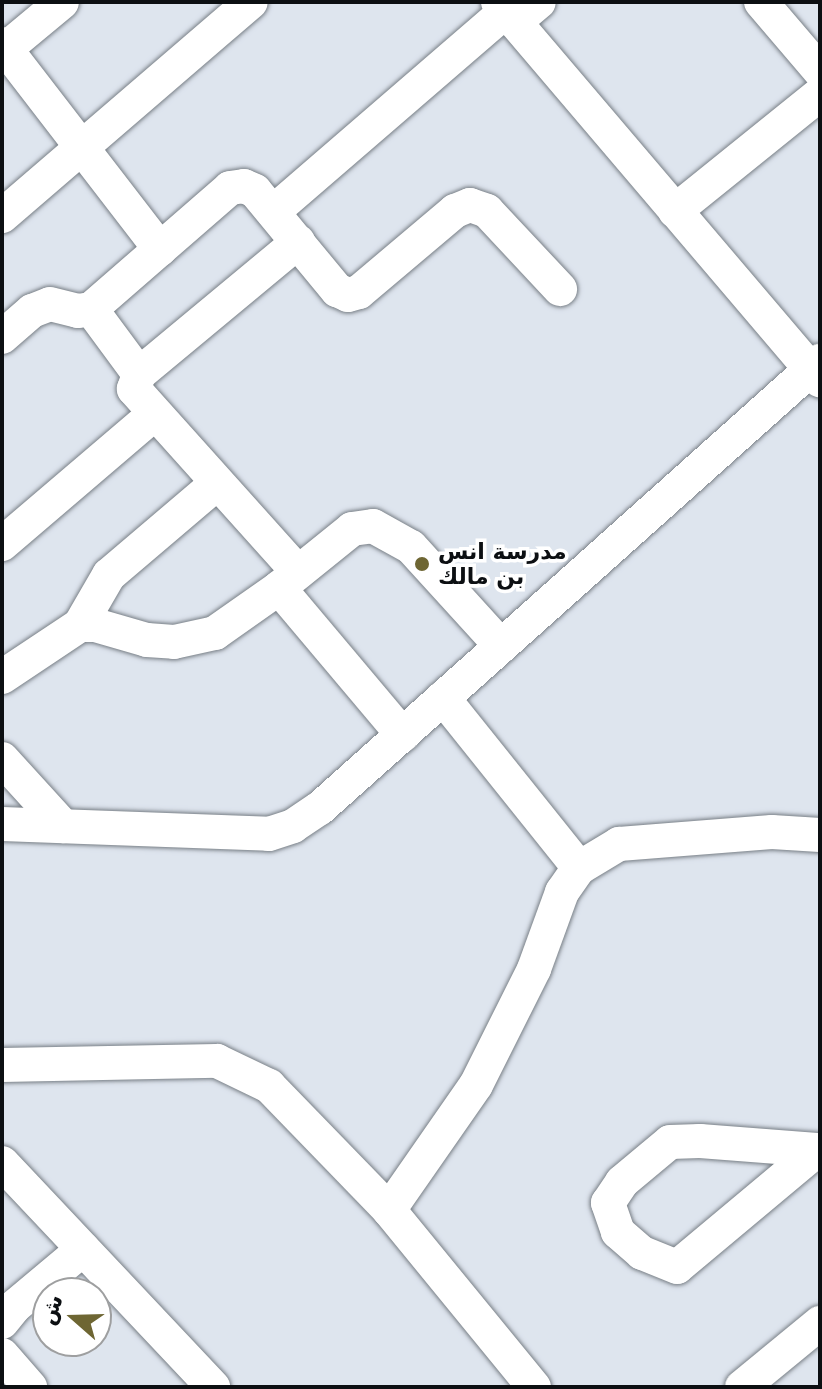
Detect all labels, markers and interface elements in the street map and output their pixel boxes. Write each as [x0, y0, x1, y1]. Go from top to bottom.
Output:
place label: مدرسة انس بن مالك [438, 538, 567, 590]
marker: مدرسة انس بن مالك [413, 555, 431, 573]
north arrow [32, 1277, 112, 1357]
text: ش [34, 1291, 68, 1328]

